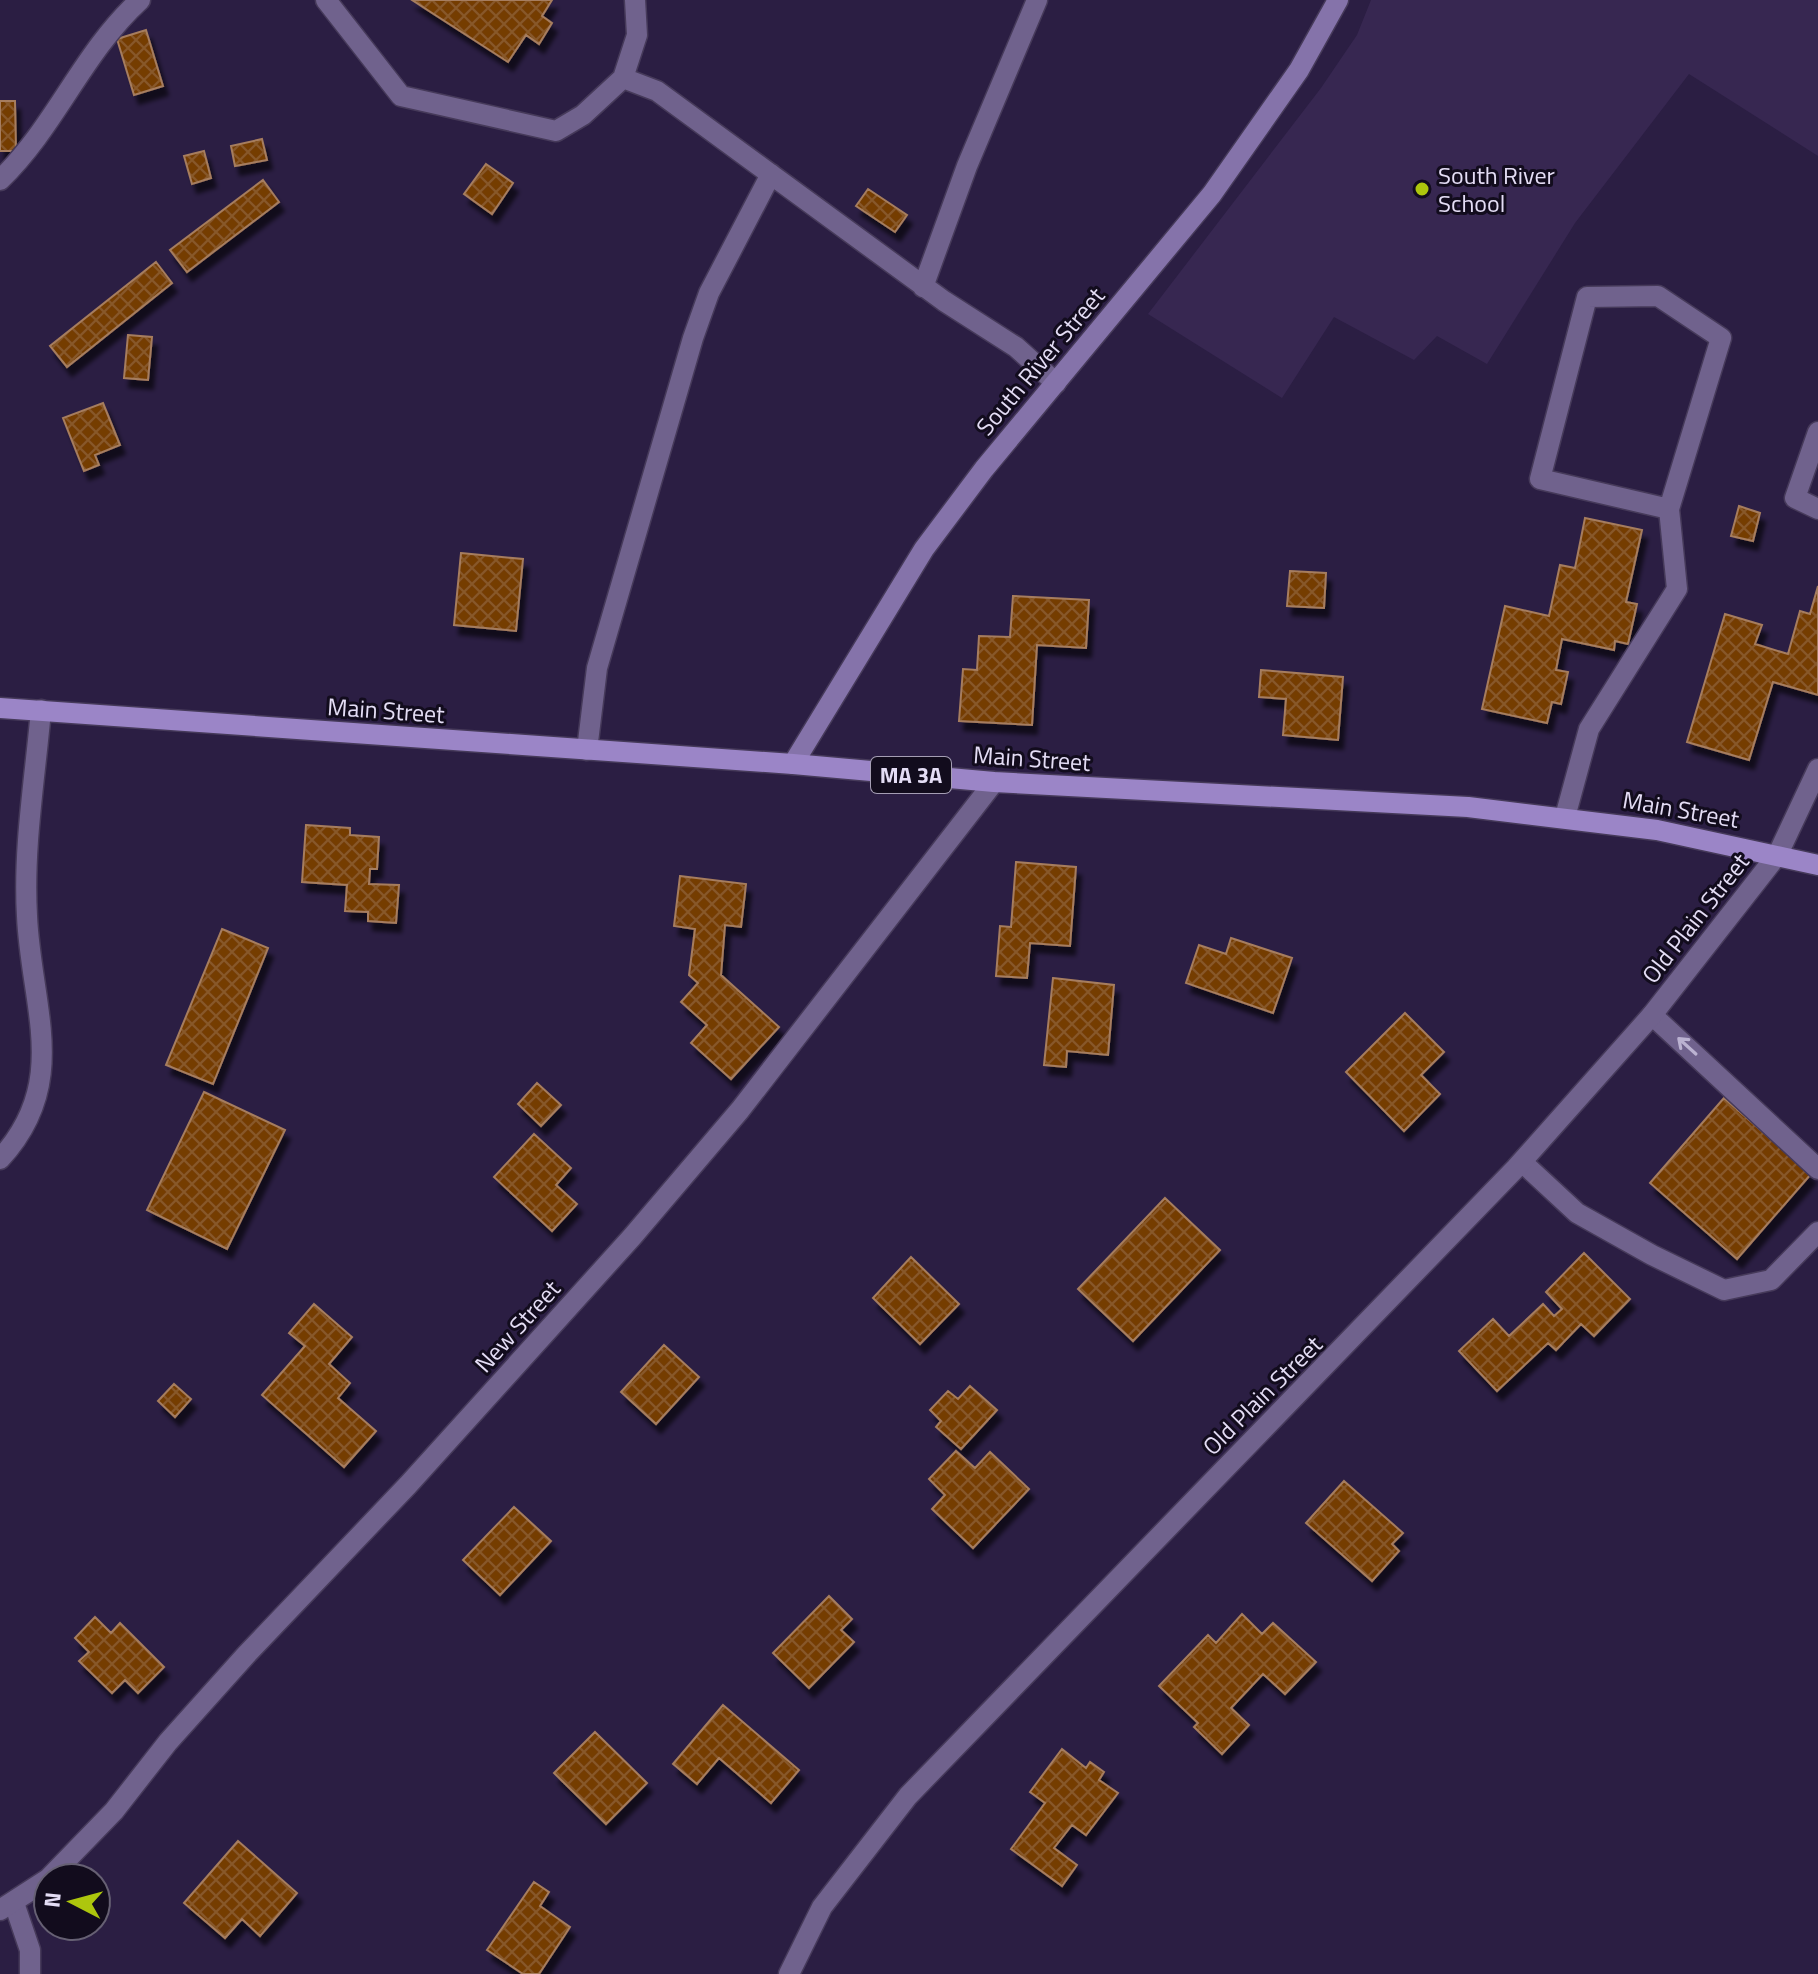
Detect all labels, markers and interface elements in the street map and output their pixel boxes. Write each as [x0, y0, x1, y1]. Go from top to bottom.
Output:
place label: South River School [1438, 157, 1555, 221]
marker: South River School [1413, 180, 1431, 198]
street label: South River Street [967, 279, 1113, 443]
street label: Main Street [326, 688, 446, 732]
street label: Main Street [972, 736, 1092, 780]
road number: MA 3A [871, 757, 951, 793]
street label: Main Street [1620, 781, 1743, 837]
street label: Old Plain Street [1633, 845, 1758, 991]
one-way arrow [1677, 1038, 1697, 1056]
street label: New Street [466, 1271, 569, 1380]
street label: Old Plain Street [1194, 1327, 1330, 1463]
north arrow [32, 1862, 112, 1942]
text: N [34, 1891, 70, 1909]

